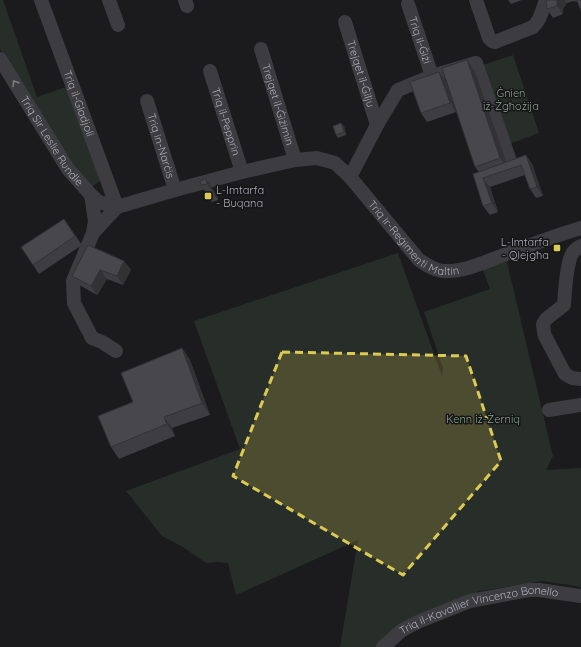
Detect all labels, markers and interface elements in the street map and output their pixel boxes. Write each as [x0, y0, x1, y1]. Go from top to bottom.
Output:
street label: Triq il-Ġiżi [406, 15, 434, 66]
street label: Trejqet il-Ġilju [344, 38, 378, 109]
street label: Trejqet il-Ġiżimin [259, 62, 297, 147]
street label: Triq il-Gladjoli [60, 68, 97, 138]
one-way arrow [12, 80, 20, 87]
street label: Triq il-Pepprin [209, 86, 243, 157]
park label: Ġnien iż-Żgħożija [483, 86, 539, 113]
street label: Triq Sir Leslie Rundle [18, 93, 87, 189]
street label: Triq in-Narċis [144, 112, 178, 180]
place label: L-Imtarfa - Buqana [216, 183, 264, 210]
marker: L-Imtarfa - Buqana [203, 191, 213, 201]
street label: Triq ir-Reġimenti Maltin [365, 197, 460, 278]
place label: L-Imtarfa - Qlejgħa [501, 235, 549, 262]
marker: L-Imtarfa - Qlejgħa [552, 243, 562, 253]
park label: Kenn iż-Żerniq [446, 412, 520, 426]
street label: Triq il-Kavallier Vincenzo Bonello [397, 583, 560, 638]

